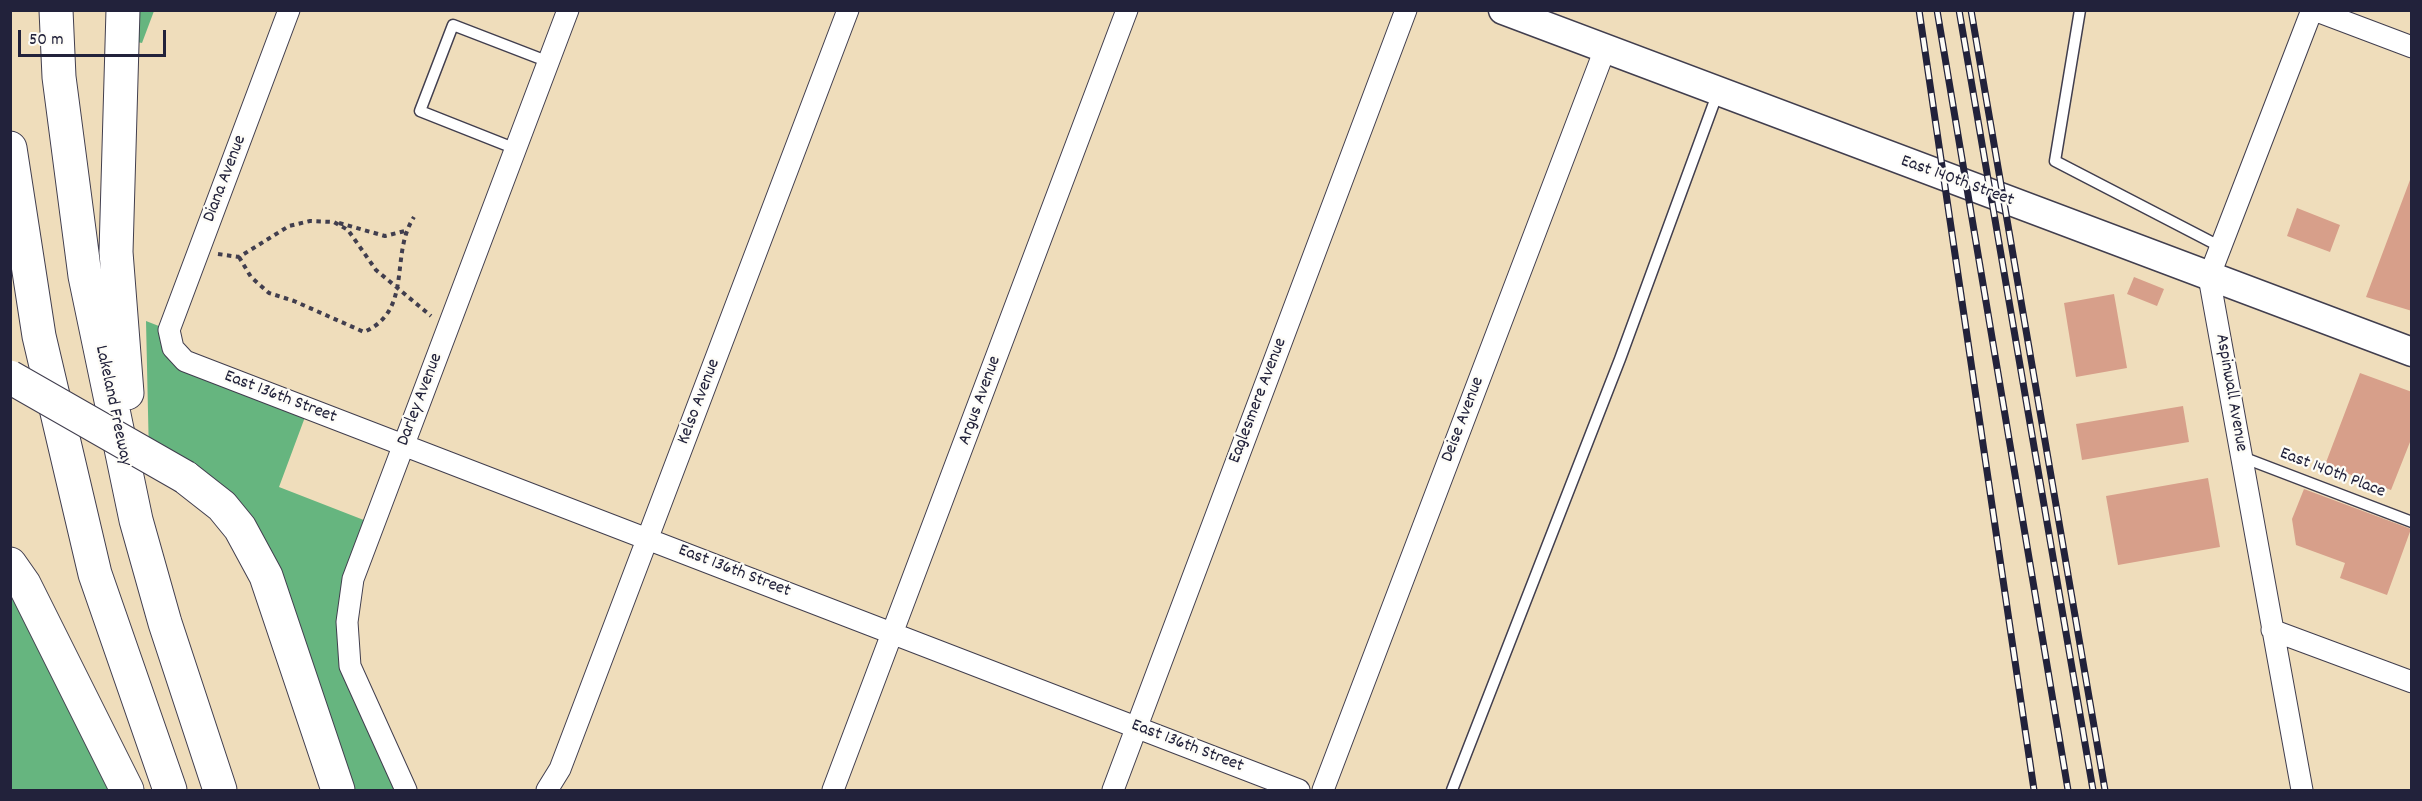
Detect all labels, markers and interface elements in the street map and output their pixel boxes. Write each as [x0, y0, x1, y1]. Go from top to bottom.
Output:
scale bar [21, 18, 170, 56]
text: 50 m [29, 28, 64, 53]
street label: Diana Avenue [200, 133, 252, 225]
street label: East 140th Street [1897, 152, 2017, 212]
street label: Aspinwall Avenue [2209, 332, 2251, 454]
street label: Eaglesmere Avenue [1225, 335, 1293, 467]
street label: Lakeland Freeway [89, 344, 135, 468]
street label: Darley Avenue [393, 351, 449, 449]
street label: Argus Avenue [955, 354, 1007, 448]
street label: Kelso Avenue [674, 356, 726, 448]
street label: East 136th Street [221, 367, 339, 429]
street label: Deise Avenue [1438, 374, 1490, 466]
street label: East 140th Place [2276, 444, 2388, 504]
street label: East 136th Street [675, 541, 793, 603]
street label: East 136th Street [1128, 716, 1246, 778]

